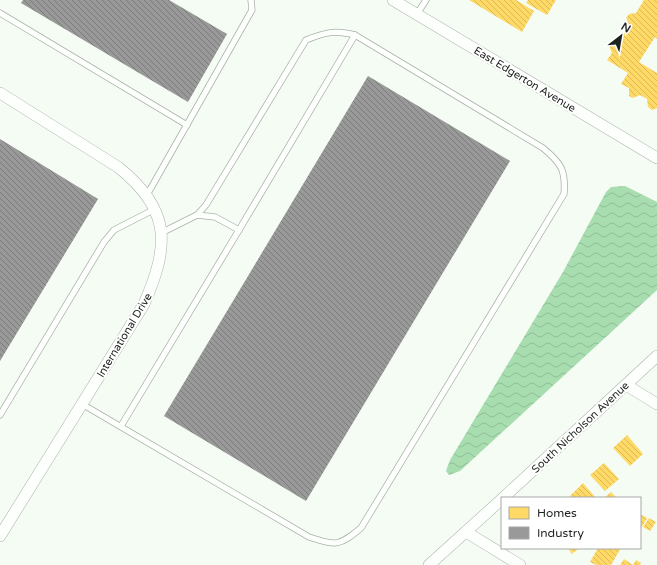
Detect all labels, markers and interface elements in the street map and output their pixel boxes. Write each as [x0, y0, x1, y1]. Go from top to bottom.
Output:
north arrow [601, 16, 641, 56]
text: N [619, 20, 633, 36]
street label: East Edgerton Avenue [472, 44, 578, 115]
street label: International Drive [94, 291, 155, 380]
street label: South Nicholson Avenue [529, 379, 632, 476]
legend [501, 497, 641, 549]
text: Homes [537, 506, 577, 520]
text: Industry [537, 526, 584, 540]

